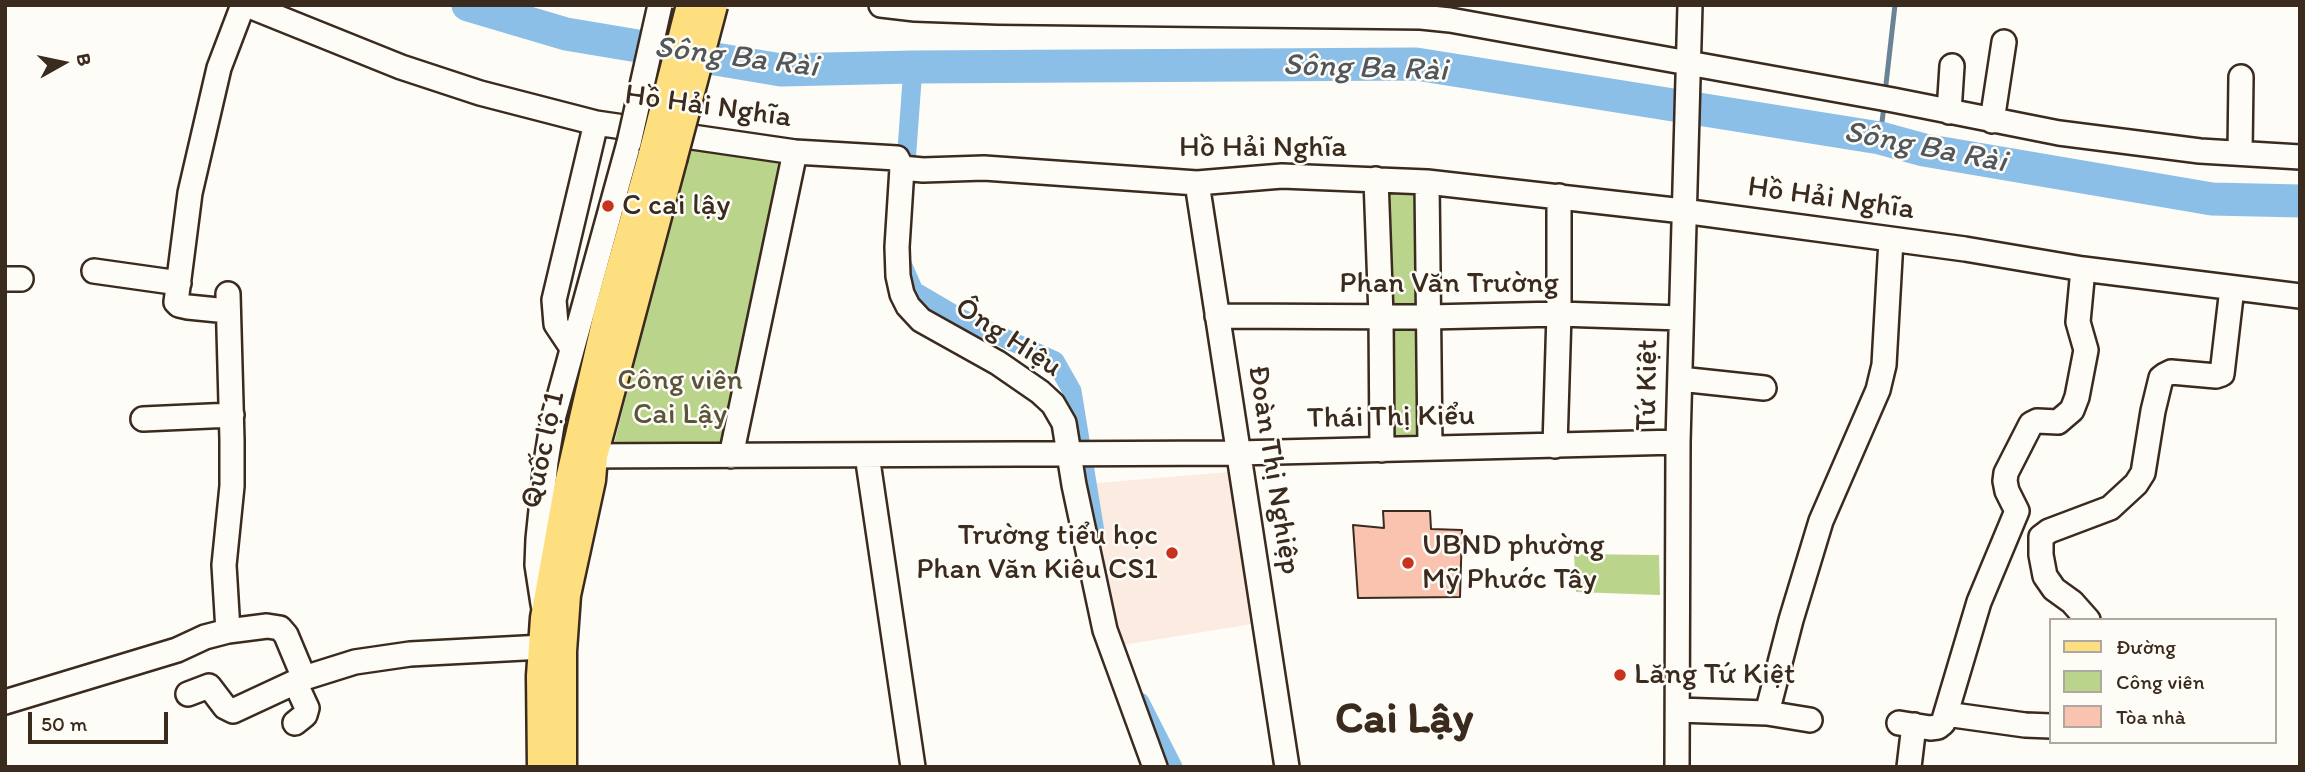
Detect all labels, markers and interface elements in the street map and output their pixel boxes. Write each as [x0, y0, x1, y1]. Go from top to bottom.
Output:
north arrow [28, 28, 98, 98]
water label: Sông Ba Rài [652, 29, 820, 87]
water label: Sông Ba Rài [1282, 47, 1448, 91]
text: B [72, 52, 97, 68]
street label: Hồ Hải Nghĩa [622, 77, 794, 137]
water label: Sông Ba Rài [1841, 113, 2009, 183]
street label: Hồ Hải Nghĩa [1179, 130, 1347, 166]
street label: Hồ Hải Nghĩa [1745, 169, 1917, 229]
place label: C cai lậy [622, 188, 730, 224]
marker: C cai lậy [600, 198, 616, 214]
street label: Phan Văn Trường [1339, 266, 1559, 302]
street label: Ông Hiệu [948, 290, 1068, 386]
street label: Tứ Kiệt [1629, 339, 1667, 431]
park label: Công viên Cai Lậy [617, 363, 743, 434]
street label: Đoàn Thị Nghiệp [1239, 363, 1307, 577]
street label: Quốc lộ 1 [514, 388, 574, 512]
street label: Thái Thị Kiểu [1307, 399, 1475, 437]
place label: Trường tiểu học Phan Văn Kiêu CS1 [916, 518, 1158, 588]
place label: UBND phường Mỹ Phước Tây [1422, 528, 1605, 598]
marker: Trường tiểu học Phan Văn Kiêu CS1 [1164, 545, 1180, 561]
marker: UBND phường Mỹ Phước Tây [1400, 555, 1416, 571]
legend [2050, 618, 2277, 744]
text: Đường [2116, 634, 2176, 659]
place label: Lăng Tứ Kiệt [1634, 657, 1795, 693]
marker: Lăng Tứ Kiệt [1612, 667, 1628, 683]
text: Công viên [2116, 669, 2205, 694]
district label: Cai Lậy [1335, 695, 1473, 747]
scale bar [32, 698, 172, 742]
text: Tòa nhà [2116, 704, 2186, 729]
text: 50 m [41, 711, 87, 736]

